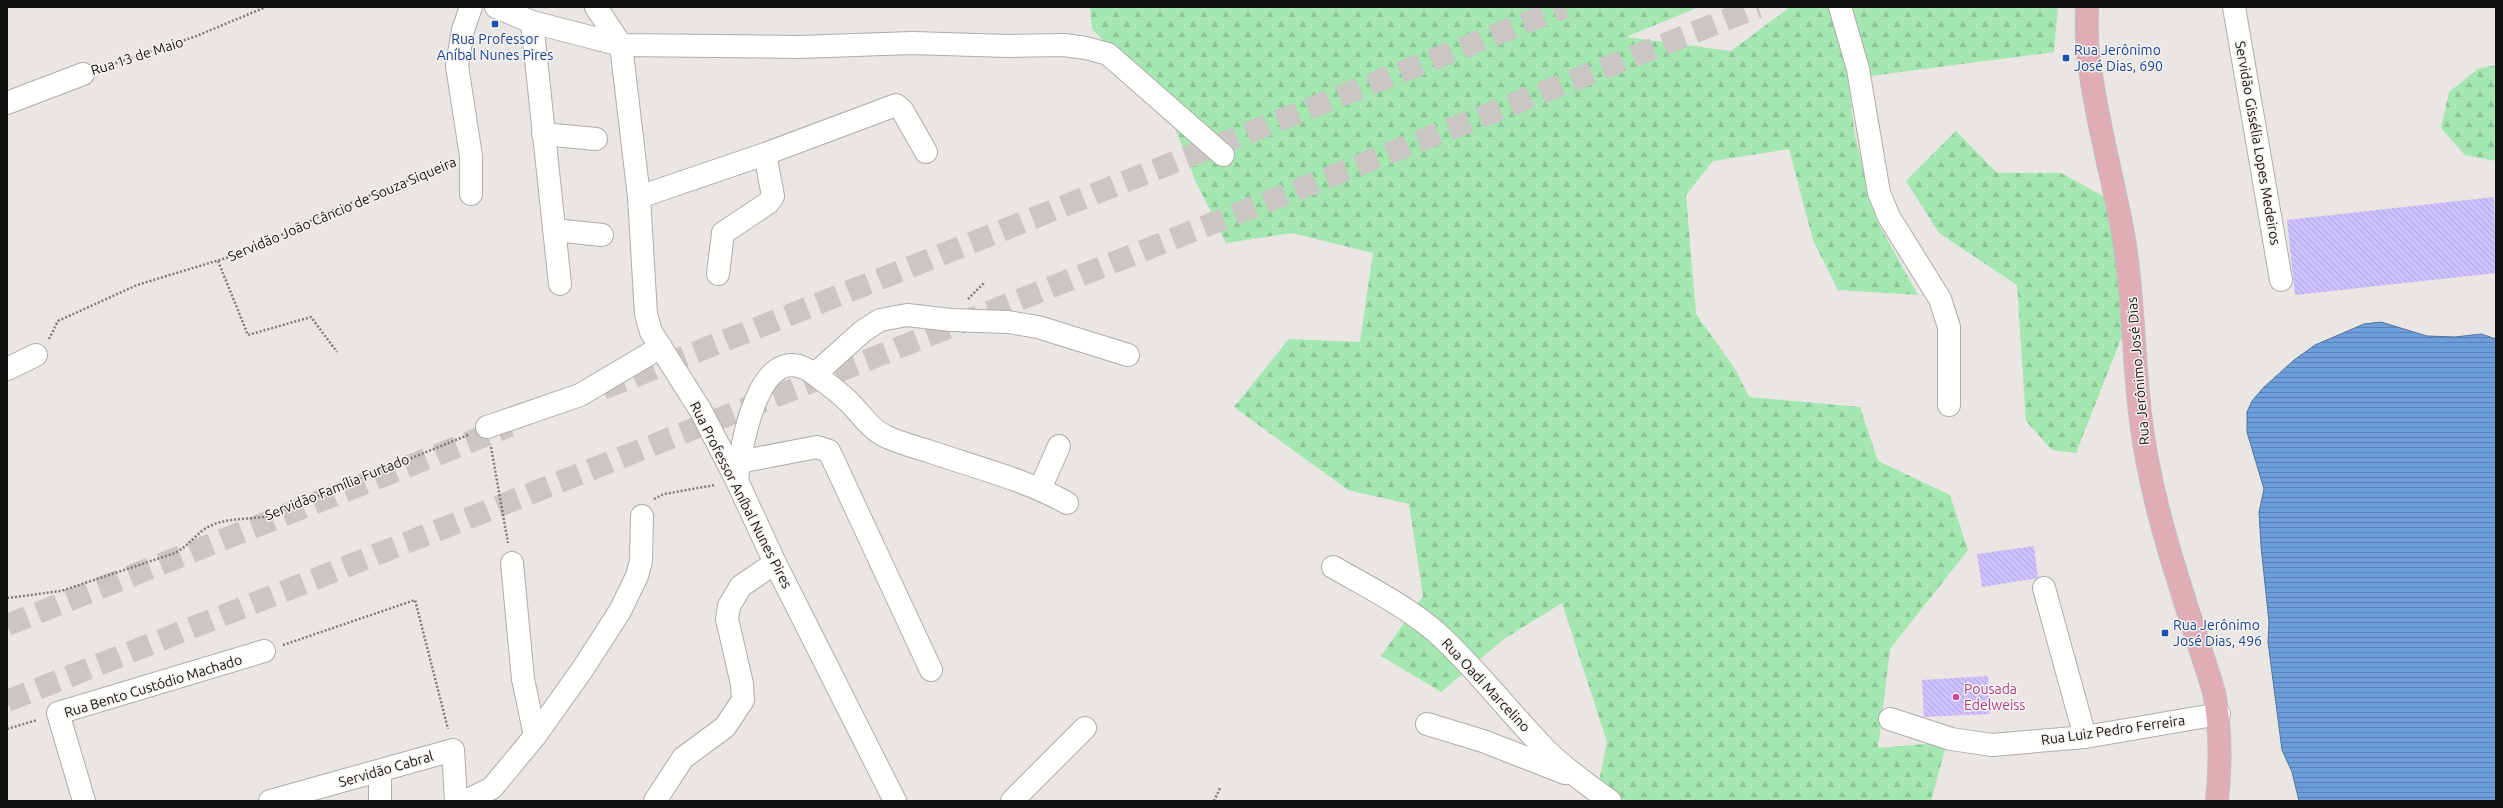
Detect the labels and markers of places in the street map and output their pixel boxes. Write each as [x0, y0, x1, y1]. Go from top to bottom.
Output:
marker: Rua Professor Aníbal Nunes Pires [490, 19, 500, 29]
place label: Rua Professor Aníbal Nunes Pires [437, 31, 553, 63]
place label: Rua Jerônimo José Dias, 690 [2074, 42, 2163, 74]
marker: Rua Jerônimo José Dias, 690 [2061, 53, 2071, 63]
place label: Rua Jerônimo José Dias, 496 [2173, 617, 2262, 649]
marker: Rua Jerônimo José Dias, 496 [2160, 628, 2170, 638]
place label: Pousada Edelweiss [1964, 681, 2025, 713]
marker: Pousada Edelweiss [1951, 692, 1961, 702]

